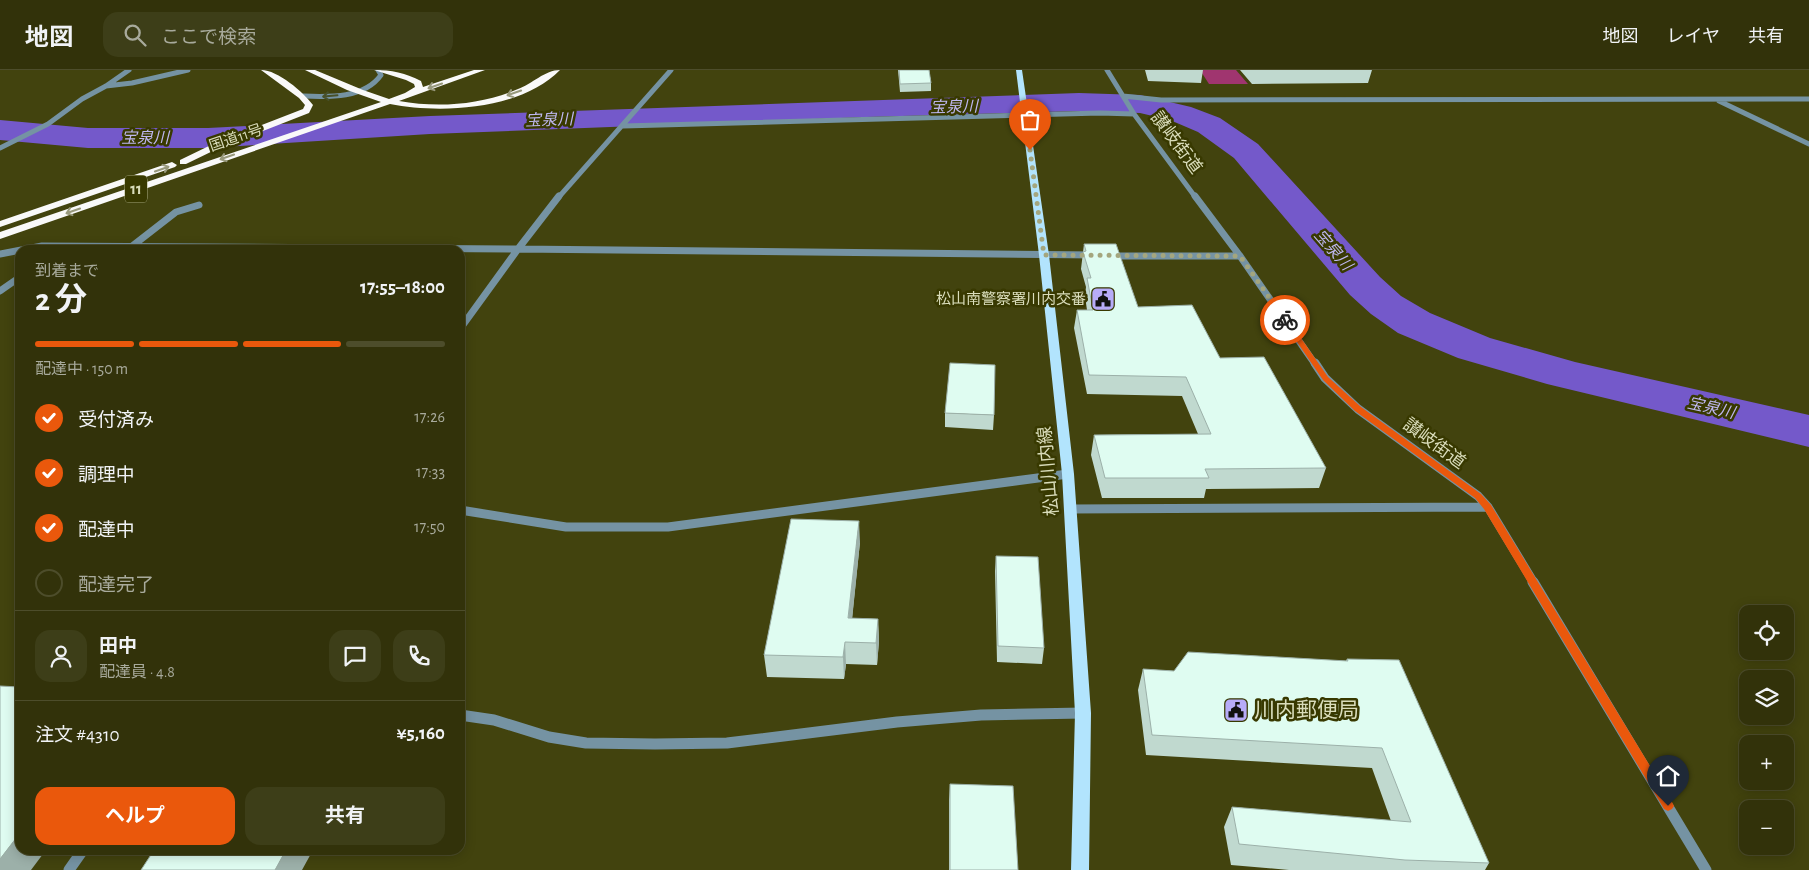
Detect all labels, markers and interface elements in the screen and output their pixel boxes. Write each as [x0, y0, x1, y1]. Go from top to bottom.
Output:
search box [103, 12, 453, 57]
icon: search [121, 21, 149, 49]
text: 地図 [25, 26, 73, 50]
text: ここで検索 [161, 28, 256, 47]
text: 地図 [1603, 28, 1639, 46]
text: レイヤ [1667, 28, 1720, 46]
text: 共有 [1748, 28, 1784, 46]
one-way arrow [428, 82, 444, 91]
one-way arrow [506, 89, 522, 99]
one-way arrow [322, 91, 338, 101]
water label: 宝泉川 [930, 98, 980, 115]
pin [1009, 99, 1051, 150]
icon: bag [1016, 106, 1044, 134]
street label: 讃岐街道 [1147, 108, 1206, 177]
water label: 宝泉川 [525, 110, 575, 129]
street label: 国道11号 [207, 121, 265, 154]
water label: 宝泉川 [121, 129, 171, 146]
one-way arrow [220, 153, 235, 162]
one-way arrow [154, 164, 169, 173]
road number: 11 [125, 176, 147, 202]
one-way arrow [66, 207, 82, 216]
water label: 宝泉川 [1311, 226, 1357, 275]
text: 到着まで [35, 263, 99, 279]
text: 17:55–18:00 [360, 278, 445, 297]
text: 2 分 [35, 284, 87, 316]
public building icon: 松山南警察署川内交番 [1090, 286, 1116, 312]
place label: 松山南警察署川内交番 [936, 291, 1086, 307]
courier [1260, 295, 1310, 345]
icon: bike [1271, 306, 1299, 334]
text: 配達中 · 150 m [35, 361, 128, 377]
water label: 宝泉川 [1686, 394, 1738, 422]
icon: check [35, 404, 63, 432]
text: 17:26 [414, 409, 445, 425]
text: 受付済み [78, 411, 154, 430]
street label: 讃岐街道 [1400, 414, 1470, 472]
street label: 松山川内線 [1034, 425, 1062, 517]
icon: check [35, 459, 63, 487]
text: 17:33 [416, 464, 445, 480]
text: 調理中 [78, 466, 135, 485]
icon: check [35, 514, 63, 542]
text: 17:50 [414, 519, 445, 535]
text: 配達中 [78, 521, 135, 540]
text: 配達完了 [78, 576, 154, 595]
map controls [1739, 605, 1794, 855]
button: locate [1739, 605, 1794, 660]
button: person [35, 630, 87, 682]
button: chat [329, 630, 381, 682]
button: phone [393, 630, 445, 682]
text: 田中 [99, 637, 137, 656]
text: 配達員 · 4.8 [99, 664, 175, 680]
button: layers [1739, 670, 1794, 725]
public building icon: 川内郵便局 [1223, 697, 1249, 723]
place label: 川内郵便局 [1254, 699, 1359, 721]
text: ¥5,160 [397, 724, 445, 743]
text: 注文 #4310 [35, 726, 119, 745]
button: + [1739, 735, 1794, 790]
pin [1647, 755, 1689, 806]
icon: home [1654, 762, 1682, 790]
button: ヘルプ [35, 787, 235, 845]
button: 共有 [245, 787, 445, 845]
button: − [1739, 800, 1794, 855]

